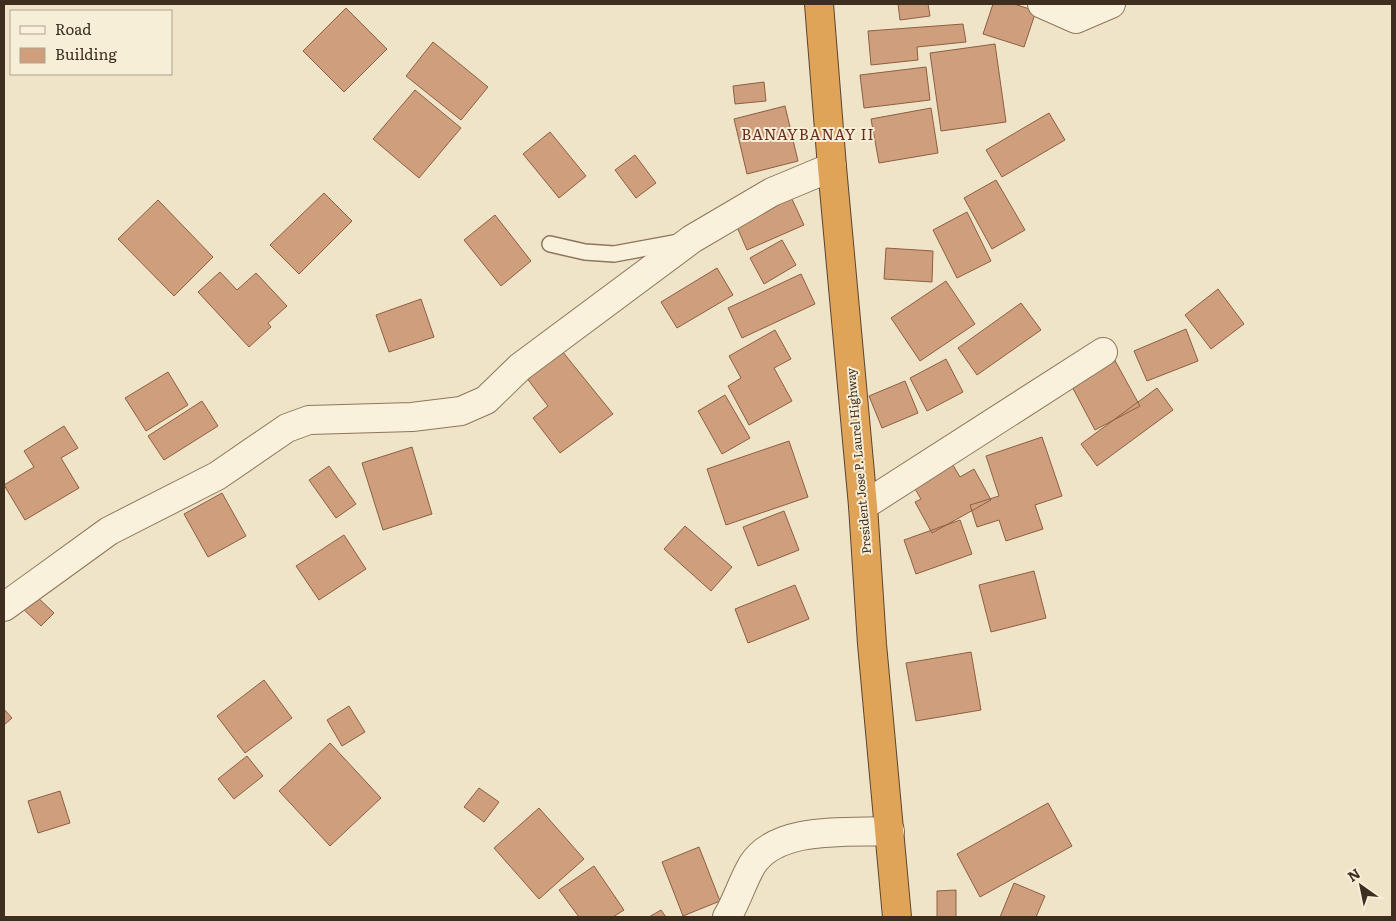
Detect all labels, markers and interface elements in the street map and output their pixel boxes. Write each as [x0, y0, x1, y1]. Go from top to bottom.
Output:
legend [10, 10, 172, 75]
text: Road [55, 17, 91, 40]
text: Building [55, 42, 117, 65]
district label: BANAYBANAY II [741, 122, 875, 145]
street label: President Jose P. Laurel Highway [841, 367, 875, 555]
north arrow [1336, 861, 1386, 911]
text: N [1343, 863, 1364, 886]

